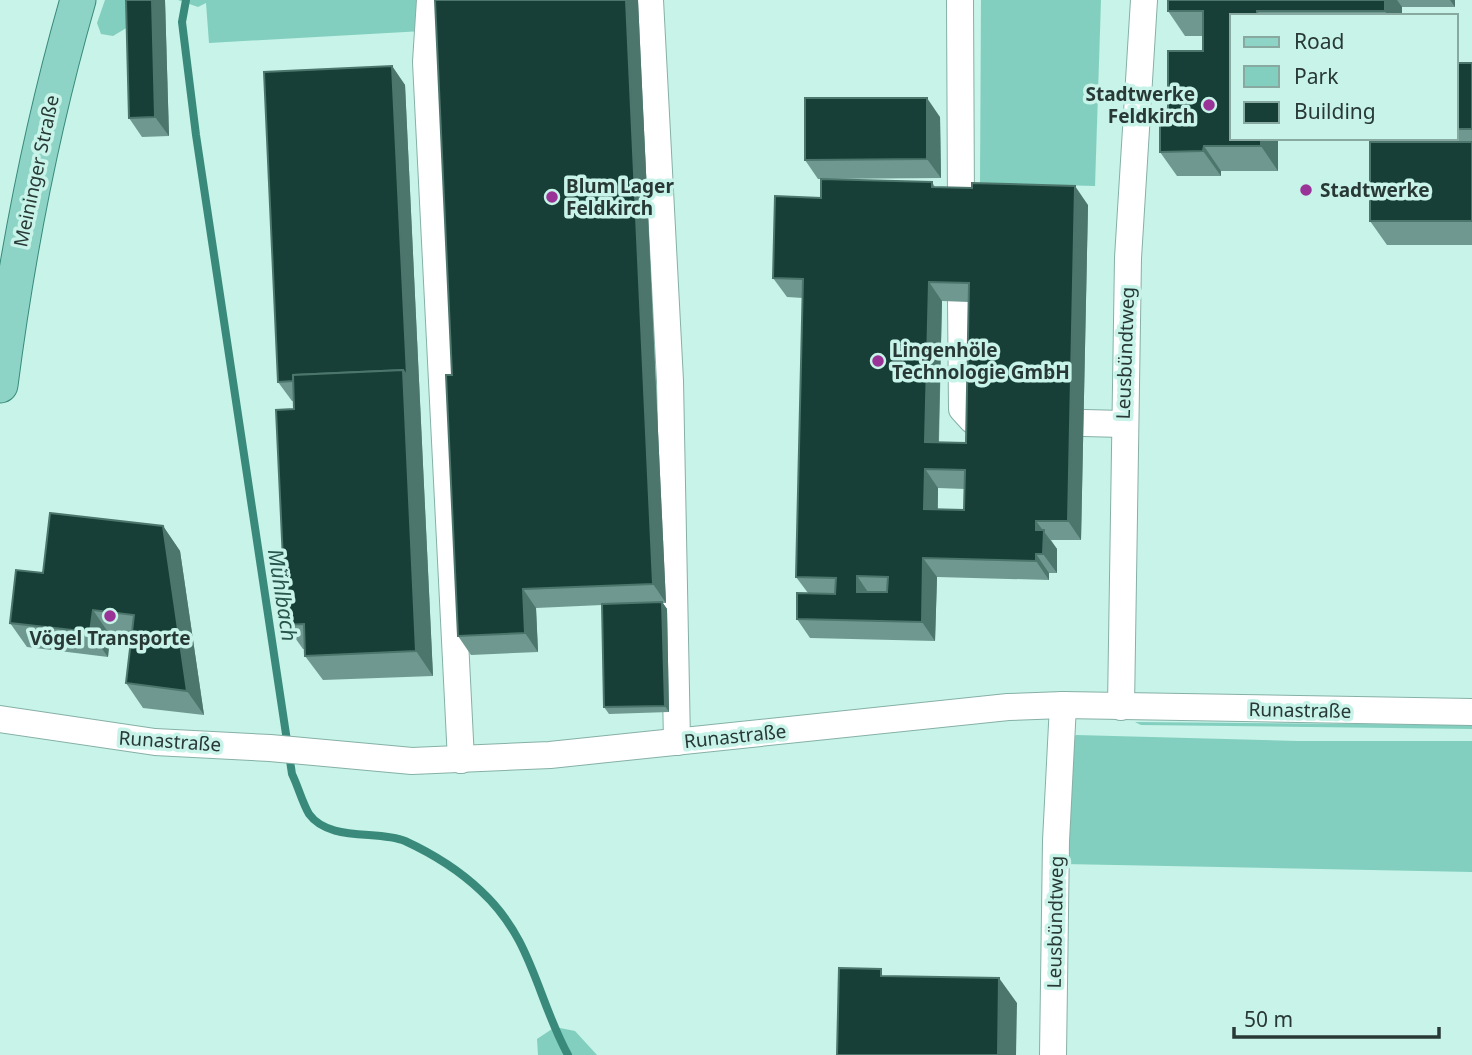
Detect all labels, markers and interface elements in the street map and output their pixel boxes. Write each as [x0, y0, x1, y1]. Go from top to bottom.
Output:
legend [1230, 14, 1458, 140]
text: Road [1294, 27, 1344, 55]
text: Park [1294, 62, 1339, 90]
place label: Stadtwerke Feldkirch [1085, 81, 1195, 129]
street label: Meininger Straße [7, 93, 65, 249]
marker: Stadtwerke Feldkirch [1201, 97, 1217, 113]
text: Building [1294, 97, 1376, 125]
place label: Blum Lager Feldkirch [566, 173, 674, 221]
place label: Stadtwerke [1320, 177, 1430, 203]
marker: Stadtwerke [1298, 182, 1314, 198]
marker: Blum Lager Feldkirch [544, 189, 560, 205]
street label: Leusbündtweg [1110, 286, 1140, 420]
place label: Lingenhöle Technologie GmbH [892, 337, 1070, 385]
marker: Lingenhöle Technologie GmbH [870, 353, 886, 369]
water label: Mühlbach [262, 547, 304, 643]
marker: Vögel Transporte [102, 608, 118, 624]
place label: Vögel Transporte [29, 625, 191, 651]
street label: Runastraße [1248, 696, 1352, 724]
street label: Runastraße [683, 718, 787, 754]
street label: Runastraße [118, 724, 222, 758]
street label: Leusbündtweg [1041, 855, 1069, 989]
scale bar [1234, 996, 1439, 1040]
text: 50 m [1244, 1005, 1293, 1033]

